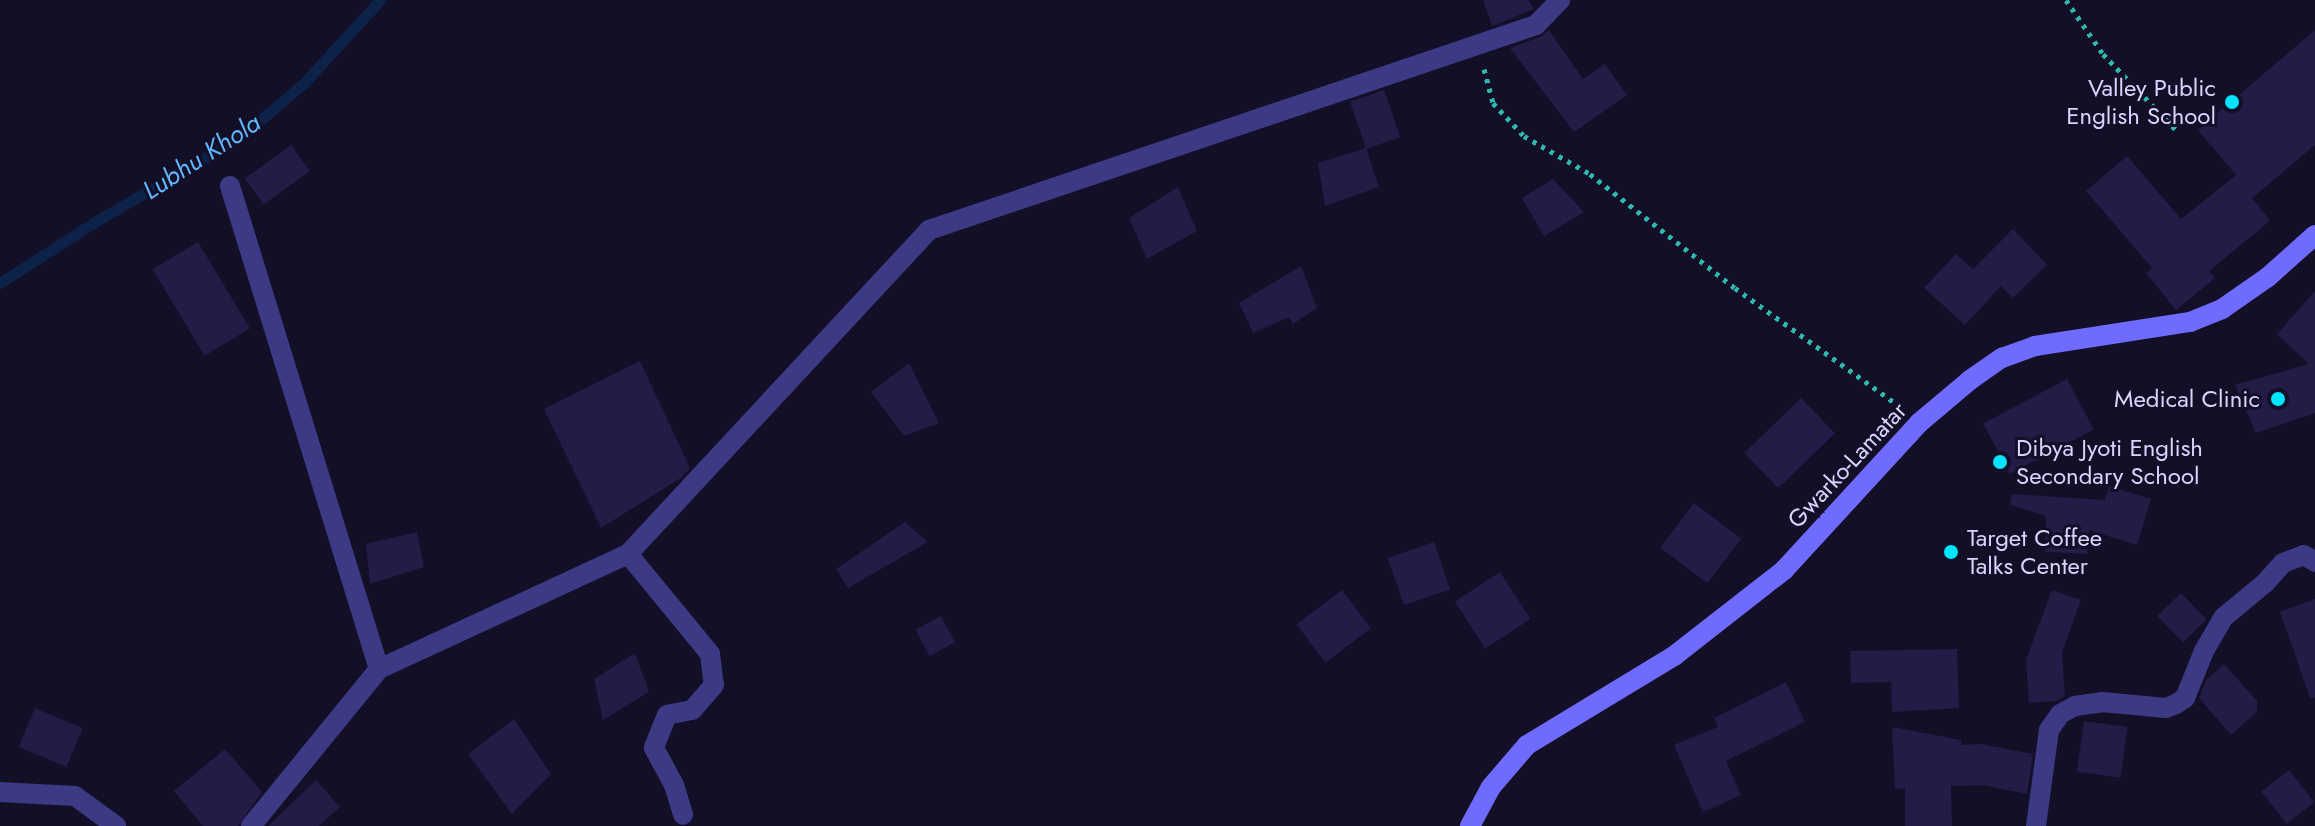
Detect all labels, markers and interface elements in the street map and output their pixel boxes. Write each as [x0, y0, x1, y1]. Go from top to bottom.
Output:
place label: Valley Public English School [2066, 74, 2216, 130]
marker: Valley Public English School [2223, 93, 2241, 111]
water label: Lubhu Khola [137, 107, 267, 207]
place label: Medical Clinic [2114, 385, 2260, 413]
marker: Medical Clinic [2267, 388, 2289, 410]
street label: Gwarko-Lamatar [1781, 396, 1913, 534]
place label: Dibya Jyoti English Secondary School [2016, 434, 2203, 490]
marker: Dibya Jyoti English Secondary School [1991, 453, 2009, 471]
place label: Target Coffee Talks Center [1967, 524, 2102, 580]
marker: Target Coffee Talks Center [1942, 543, 1960, 561]

